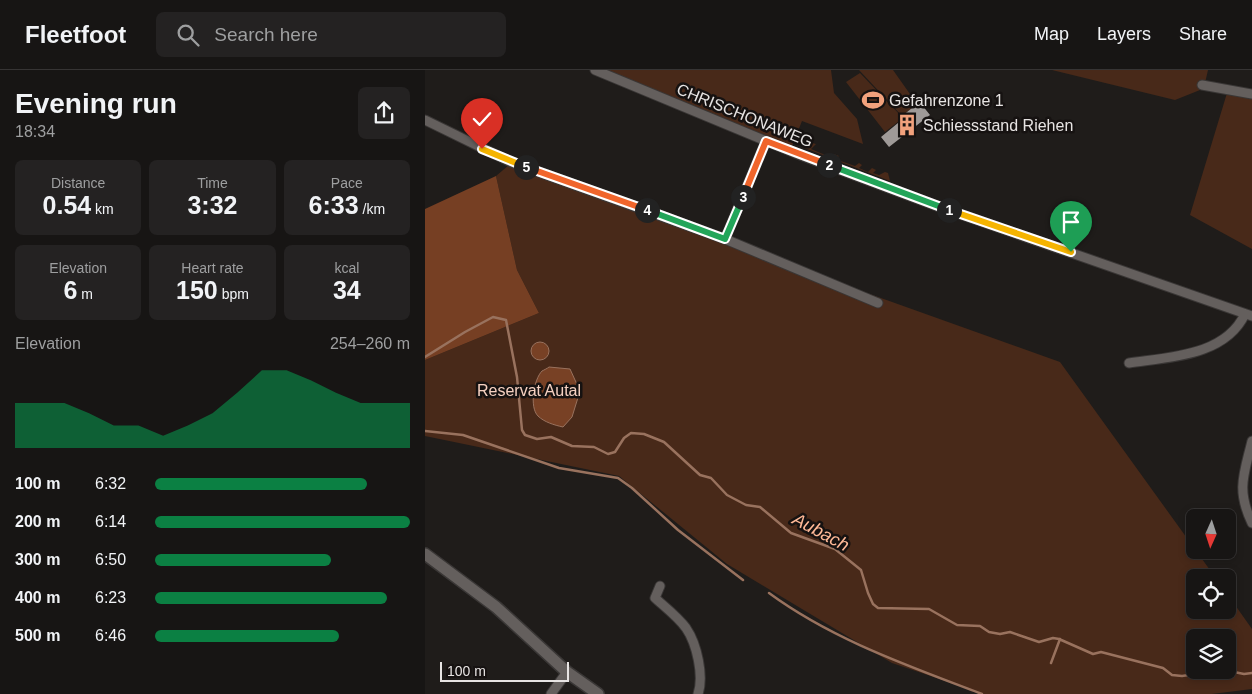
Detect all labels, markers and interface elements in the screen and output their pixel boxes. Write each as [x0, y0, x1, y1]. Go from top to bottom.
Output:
search box [156, 12, 506, 57]
text: Fleetfoot [25, 21, 126, 48]
icon: search [174, 21, 202, 49]
text: Search here [214, 24, 318, 45]
text: Map [1034, 24, 1069, 44]
text: Layers [1097, 24, 1151, 44]
text: Share [1179, 24, 1227, 44]
street label: CHRISCHONAWEG [674, 80, 815, 151]
button: share [358, 87, 410, 139]
sports icon: Gefahrenzone 1 [860, 87, 886, 113]
text: Evening run [15, 88, 177, 119]
place label: Gefahrenzone 1 [889, 92, 1004, 109]
pin [461, 98, 503, 149]
icon: check [468, 105, 496, 133]
building icon: Schiessstand Riehen [894, 112, 920, 138]
place label: Schiessstand Riehen [923, 117, 1073, 134]
text: 18:34 [15, 123, 55, 140]
pin: 2 [817, 152, 841, 178]
pin: 5 [513, 154, 539, 180]
text: 2 [826, 157, 833, 173]
text: 5 [523, 159, 530, 175]
text: Distance [51, 175, 105, 191]
text: Time [197, 175, 228, 191]
text: Pace [331, 175, 363, 191]
pin: 3 [731, 184, 755, 210]
text: 3 [740, 189, 747, 205]
text: 0.54 [43, 191, 91, 219]
text: 3:32 [187, 191, 238, 219]
text: 6:33 [309, 191, 359, 219]
pin: 4 [635, 198, 659, 222]
pin: 1 [937, 198, 961, 222]
text: km [91, 201, 114, 217]
text: /km [359, 201, 385, 217]
pin [1050, 201, 1092, 252]
text: 4 [644, 202, 651, 218]
text: 1 [946, 202, 953, 218]
icon: arrive [1057, 208, 1085, 236]
text: Elevation [49, 260, 107, 276]
text: Heart rate [181, 260, 244, 276]
text: kcal [334, 260, 359, 276]
text: 6 [63, 276, 77, 304]
text: 150 [176, 276, 218, 304]
text: 34 [333, 276, 361, 304]
text: m [77, 286, 93, 302]
text: bpm [218, 286, 249, 302]
text: Elevation [15, 335, 81, 352]
text: 254–260 m [330, 335, 410, 352]
park label: Reservat Autal [477, 382, 581, 399]
text: 100 m [15, 475, 60, 492]
text: 6:32 [95, 475, 126, 492]
water label: Aubach [788, 508, 853, 555]
north arrow [1186, 509, 1236, 559]
map controls [1186, 509, 1236, 679]
text: 200 m [15, 513, 60, 530]
text: 6:14 [95, 513, 126, 530]
text: 300 m [15, 551, 60, 568]
text: 6:50 [95, 551, 126, 568]
button: locate [1186, 569, 1236, 619]
text: 400 m [15, 589, 60, 606]
text: 6:23 [95, 589, 126, 606]
text: 500 m [15, 627, 60, 644]
text: 6:46 [95, 627, 126, 644]
button: layers [1186, 629, 1236, 679]
scale bar [440, 659, 569, 682]
text: 100 m [447, 663, 486, 679]

